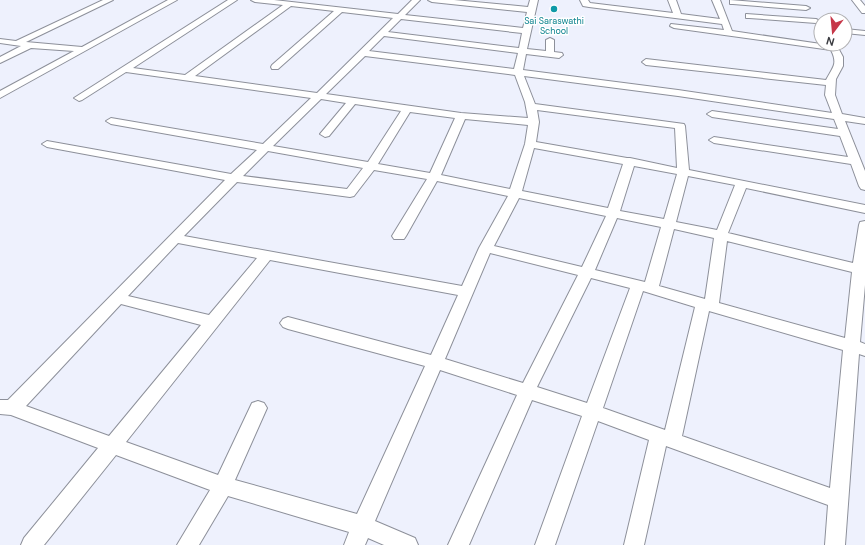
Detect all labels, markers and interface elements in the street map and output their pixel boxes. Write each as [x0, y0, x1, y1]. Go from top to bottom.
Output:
marker: Sai Saraswathi School [549, 4, 559, 14]
north arrow [813, 12, 853, 52]
place label: Sai Saraswathi School [524, 15, 584, 37]
text: N [824, 34, 836, 49]

